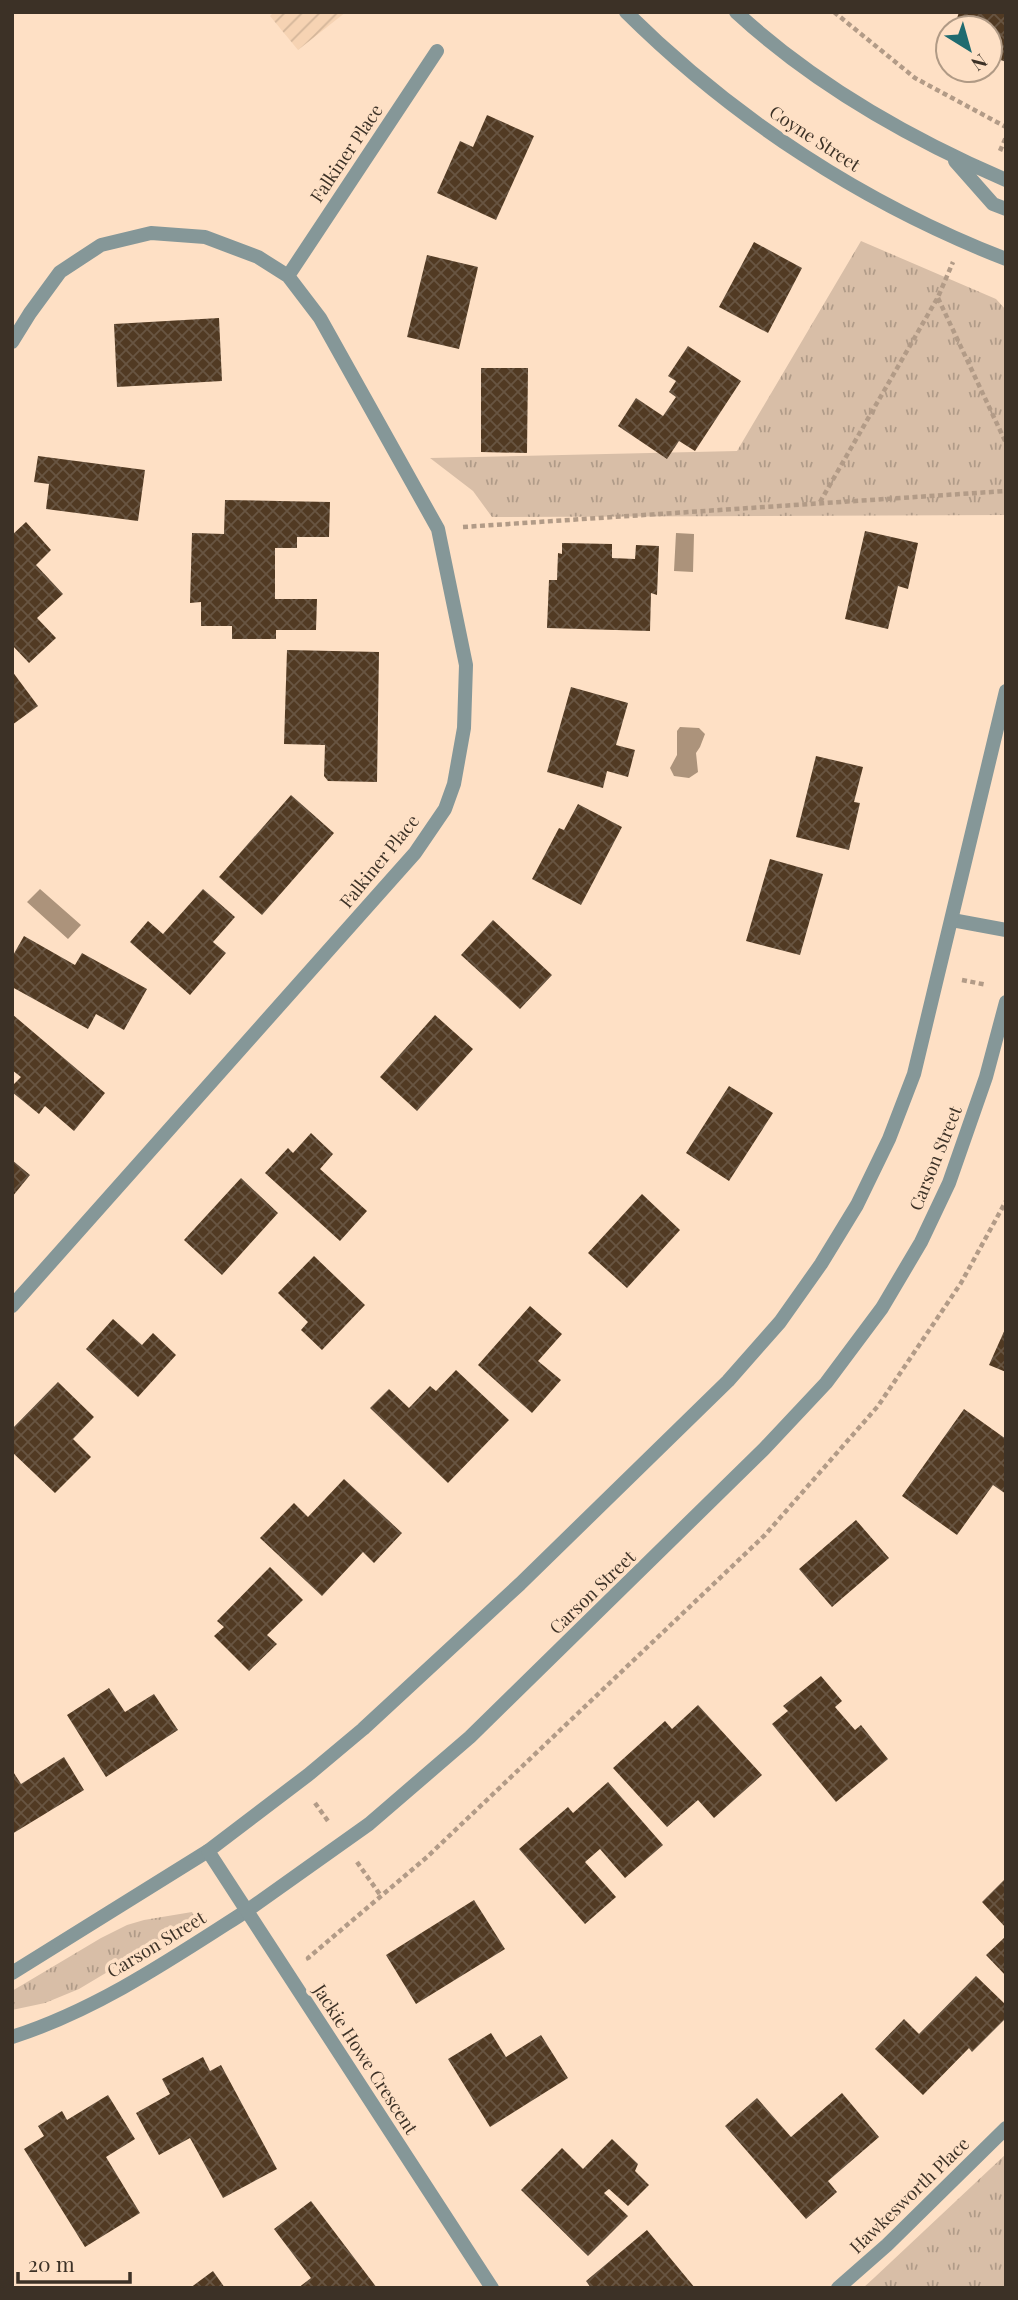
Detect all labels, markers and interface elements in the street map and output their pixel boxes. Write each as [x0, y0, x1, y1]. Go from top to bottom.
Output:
north arrow [934, 14, 1004, 84]
text: N [966, 49, 993, 78]
street label: Falkiner Place [304, 99, 388, 207]
street label: Coyne Street [765, 100, 866, 177]
street label: Falkiner Place [334, 809, 424, 913]
street label: Carson Street [903, 1102, 967, 1214]
street label: Carson Street [544, 1544, 641, 1639]
street label: Carson Street [102, 1905, 210, 1983]
street label: Jackie Howe Crescent [308, 1978, 424, 2139]
street label: Hawkesworth Place [844, 2132, 974, 2258]
scale bar [18, 2240, 130, 2284]
text: 20 m [28, 2249, 75, 2277]

